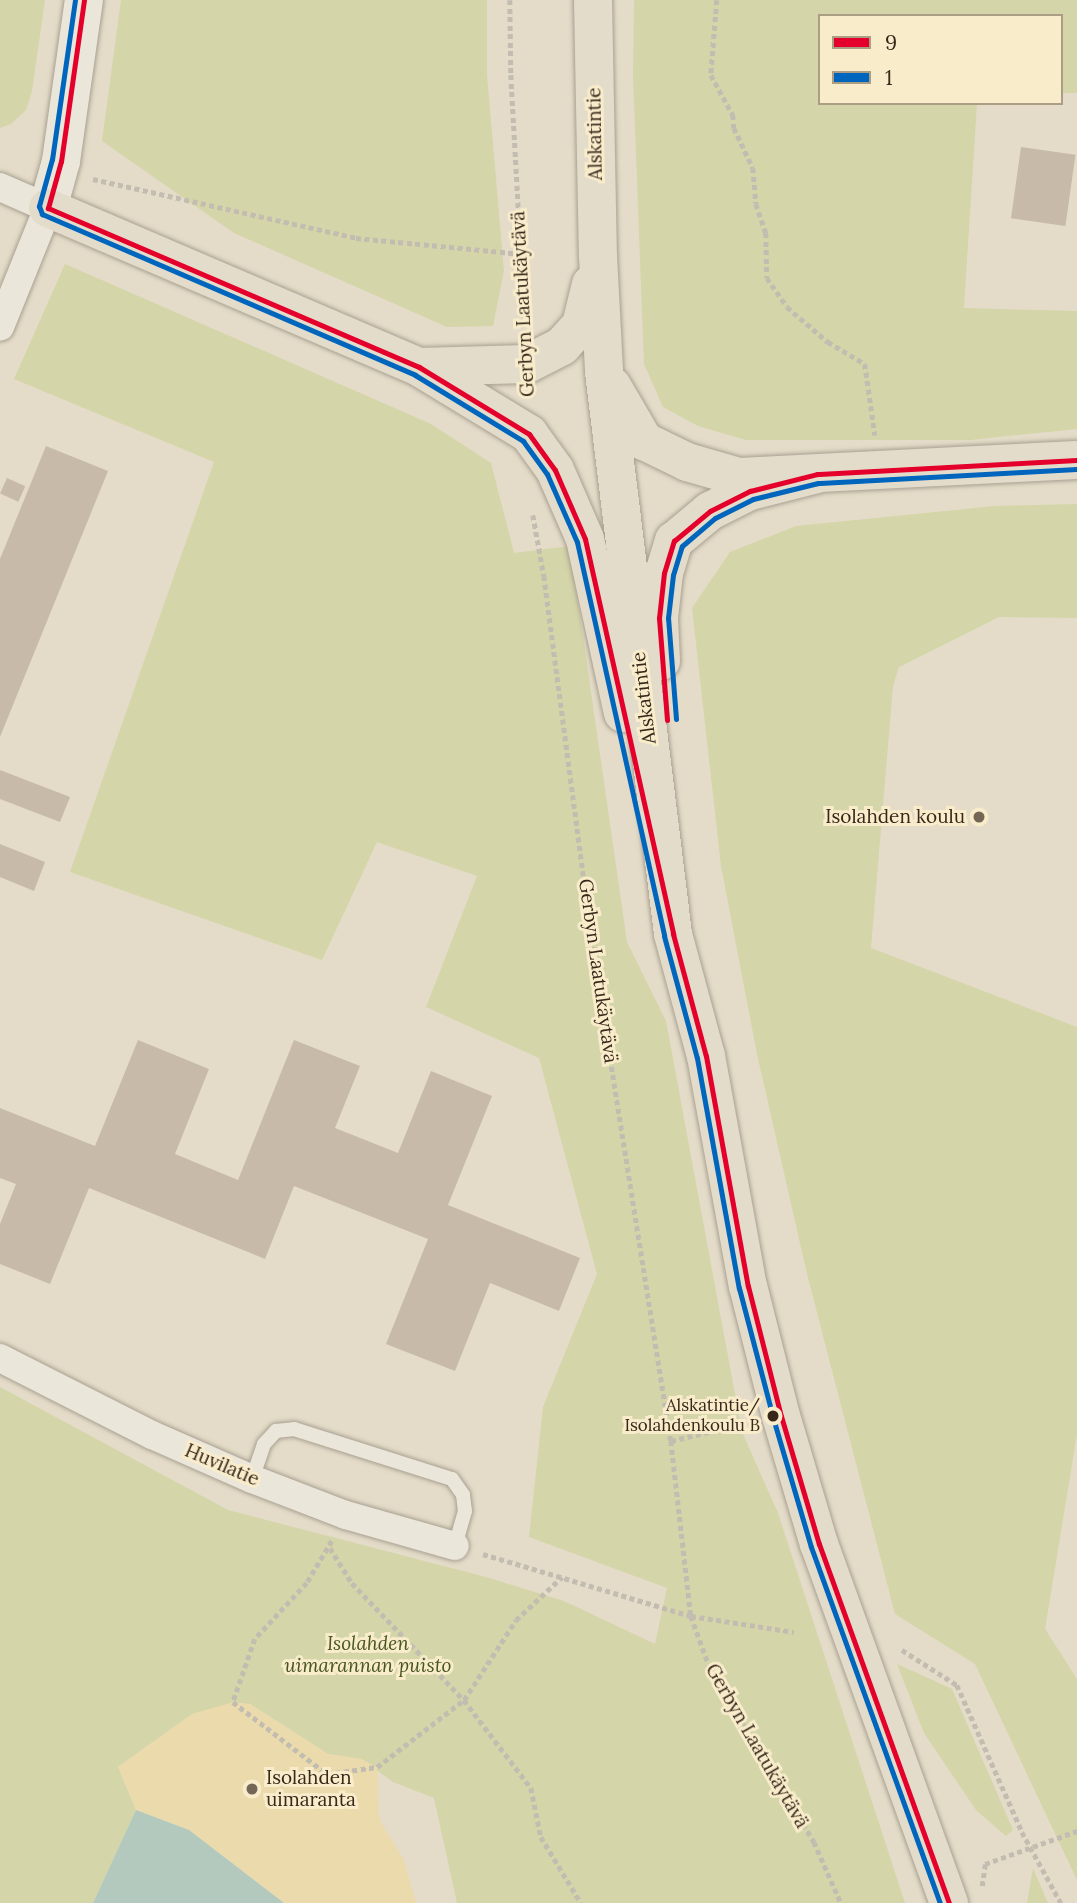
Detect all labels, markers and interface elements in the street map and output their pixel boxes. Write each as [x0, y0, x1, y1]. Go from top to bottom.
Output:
legend [818, 14, 1063, 105]
text: 9 [885, 29, 897, 56]
text: 1 [885, 64, 893, 91]
street label: Alskatintie [583, 87, 607, 181]
street label: Gerbyn Laatukäytävä [507, 211, 539, 397]
street label: Alskatintie [627, 651, 661, 745]
place label: Isolahden koulu [825, 806, 965, 828]
marker: Isolahden koulu [971, 809, 987, 825]
street label: Gerbyn Laatukäytävä [574, 877, 622, 1065]
place label: Alskatintie/ Isolahdenkoulu B [624, 1396, 760, 1436]
marker: Alskatintie/ Isolahdenkoulu B [766, 1409, 780, 1423]
street label: Huvilatie [181, 1439, 263, 1491]
park label: Isolahden uimarannan puisto [285, 1633, 451, 1677]
street label: Gerbyn Laatukäytävä [701, 1660, 813, 1832]
place label: Isolahden uimaranta [266, 1767, 356, 1811]
marker: Isolahden uimaranta [244, 1781, 260, 1797]

